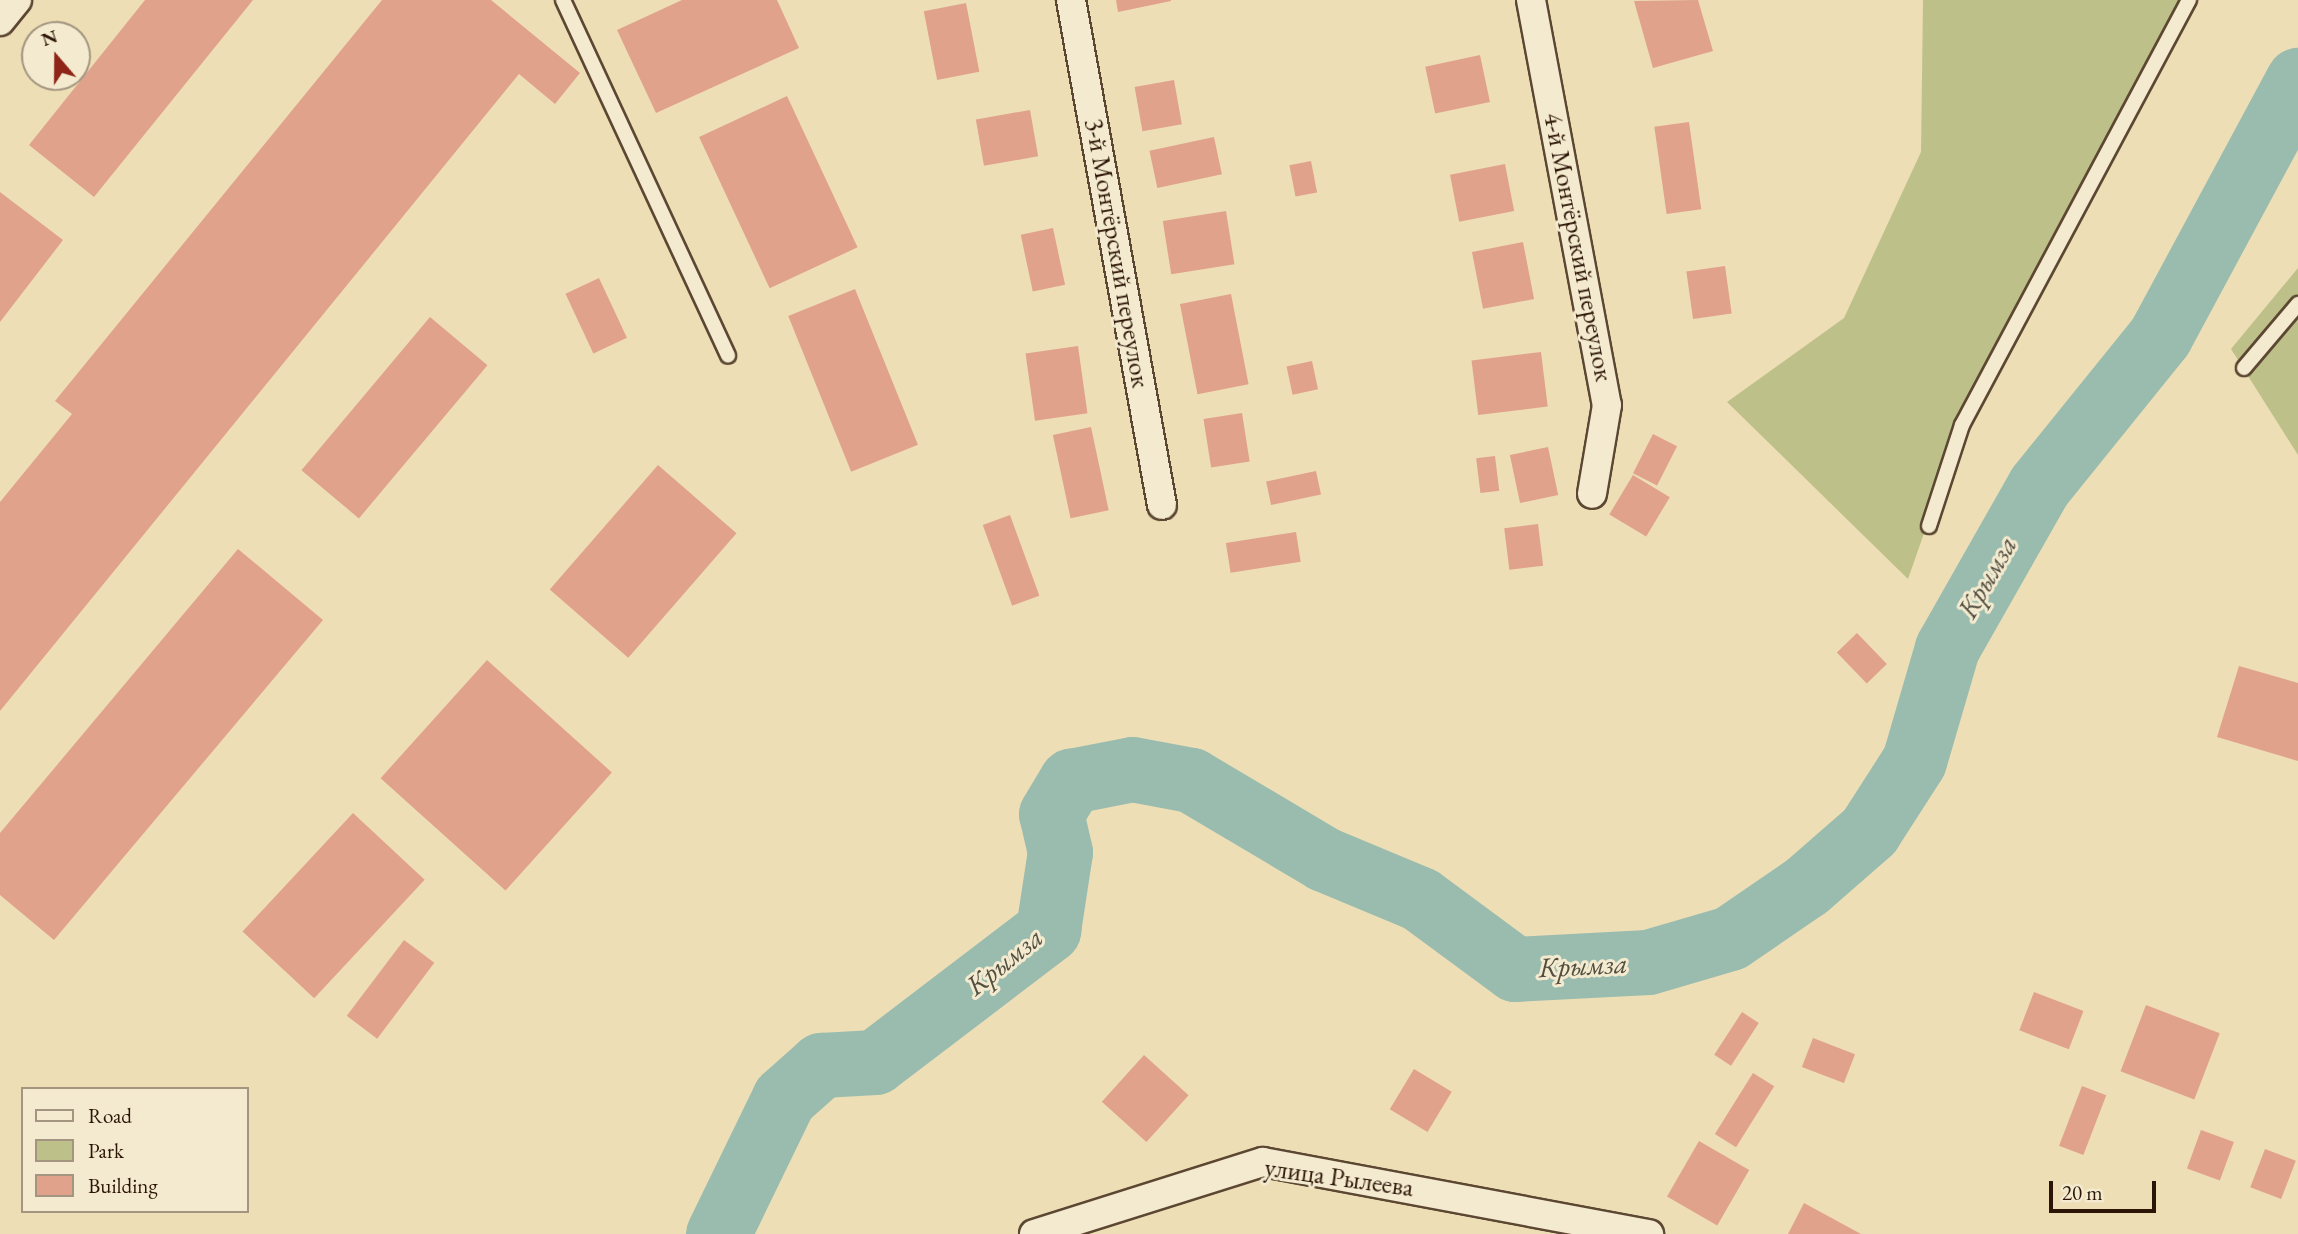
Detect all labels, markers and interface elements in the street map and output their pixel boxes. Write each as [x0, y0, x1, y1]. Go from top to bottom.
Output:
north arrow [21, 21, 91, 91]
text: N [38, 23, 61, 52]
street label: 4-й Монтёрский переулок [1537, 110, 1619, 384]
street label: 3-й Монтёрский переулок [1078, 116, 1156, 390]
water label: Крымза [1950, 530, 2024, 624]
water label: Крымза [959, 920, 1049, 1002]
water label: Крымза [1538, 946, 1628, 984]
legend [21, 1087, 248, 1213]
text: Road [88, 1102, 132, 1129]
text: Park [88, 1137, 124, 1164]
street label: улица Рылеева [1263, 1152, 1415, 1204]
scale bar [2053, 1168, 2160, 1212]
text: Building [88, 1172, 158, 1199]
text: 20 m [2062, 1179, 2103, 1206]

